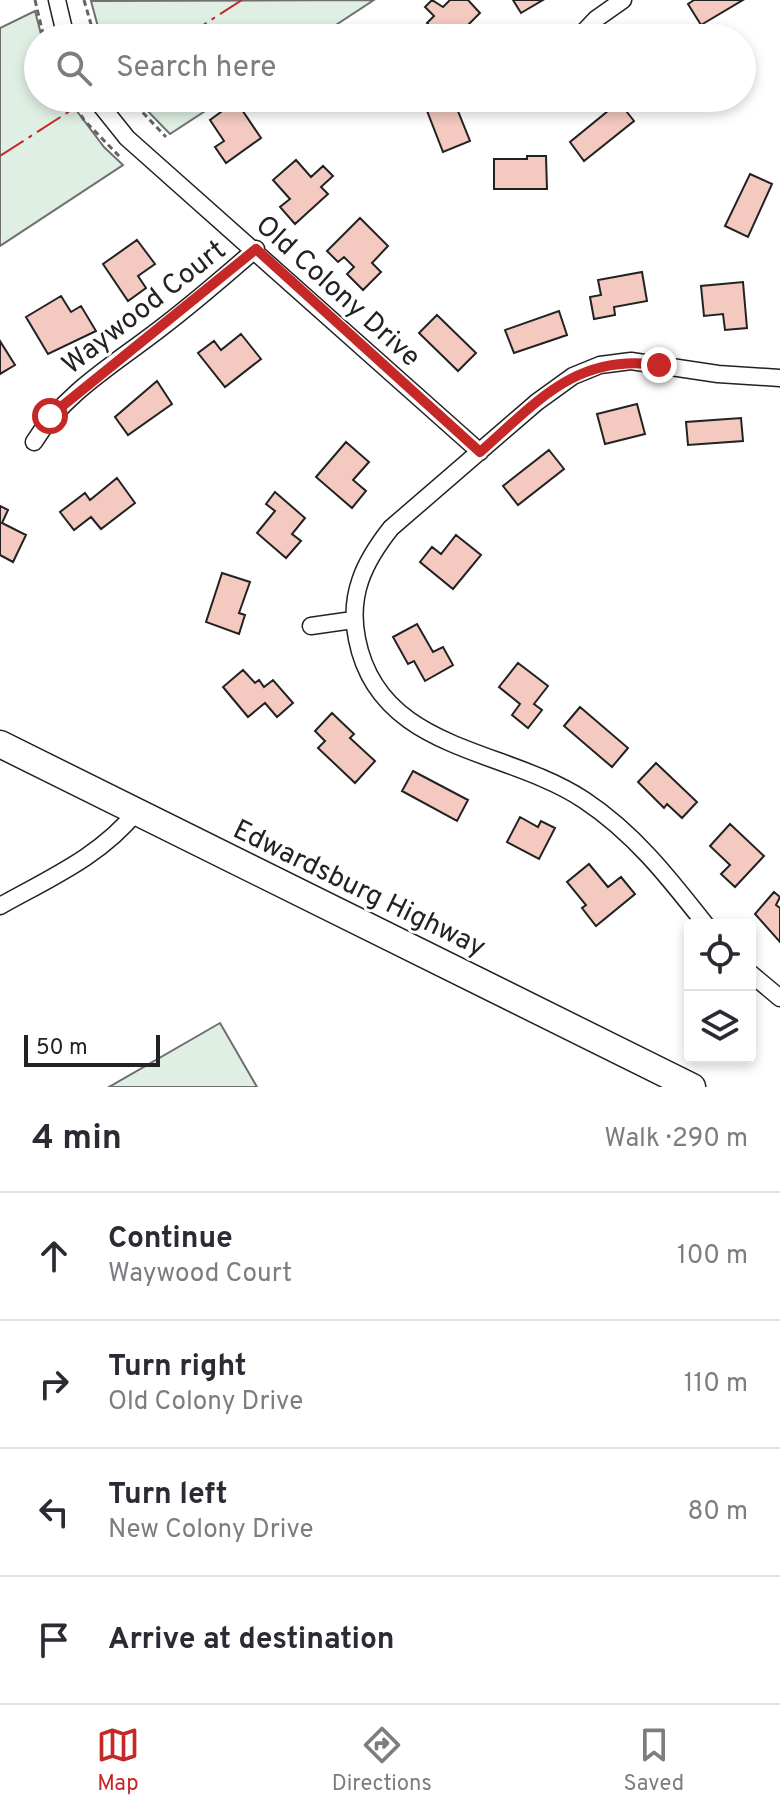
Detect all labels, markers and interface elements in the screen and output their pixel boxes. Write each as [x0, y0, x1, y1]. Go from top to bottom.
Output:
search box [24, 24, 756, 112]
icon: search [52, 46, 96, 90]
text: Search here [116, 50, 276, 87]
street label: Old Colony Drive [247, 209, 427, 376]
street label: Waywood Court [56, 233, 234, 384]
route end [641, 347, 677, 383]
route start [32, 398, 68, 434]
street label: Edwardsburg Highway [226, 813, 491, 967]
map controls [684, 919, 756, 1063]
button: locate [684, 919, 756, 991]
button: layers [684, 991, 756, 1063]
scale bar [24, 1031, 160, 1067]
text: 50 m [36, 1035, 88, 1062]
text: 4 min [32, 1118, 122, 1161]
text: Walk · 290 m [604, 1123, 748, 1156]
text: Continue [108, 1221, 233, 1258]
icon: ahead [32, 1234, 76, 1278]
text: 100 m [677, 1240, 748, 1273]
text: Waywood Court [108, 1258, 292, 1291]
text: Turn right [108, 1349, 246, 1386]
icon: right [32, 1362, 76, 1406]
text: 110 m [684, 1368, 748, 1401]
text: Old Colony Drive [108, 1386, 303, 1419]
text: Turn left [108, 1477, 228, 1514]
icon: left [32, 1490, 76, 1534]
text: 80 m [688, 1496, 748, 1529]
text: New Colony Drive [108, 1514, 314, 1547]
icon: arrive [32, 1618, 76, 1662]
text: Arrive at destination [108, 1622, 394, 1659]
tab: Map [96, 1723, 140, 1798]
tab: Directions [332, 1723, 432, 1798]
tab: Saved [624, 1723, 684, 1798]

